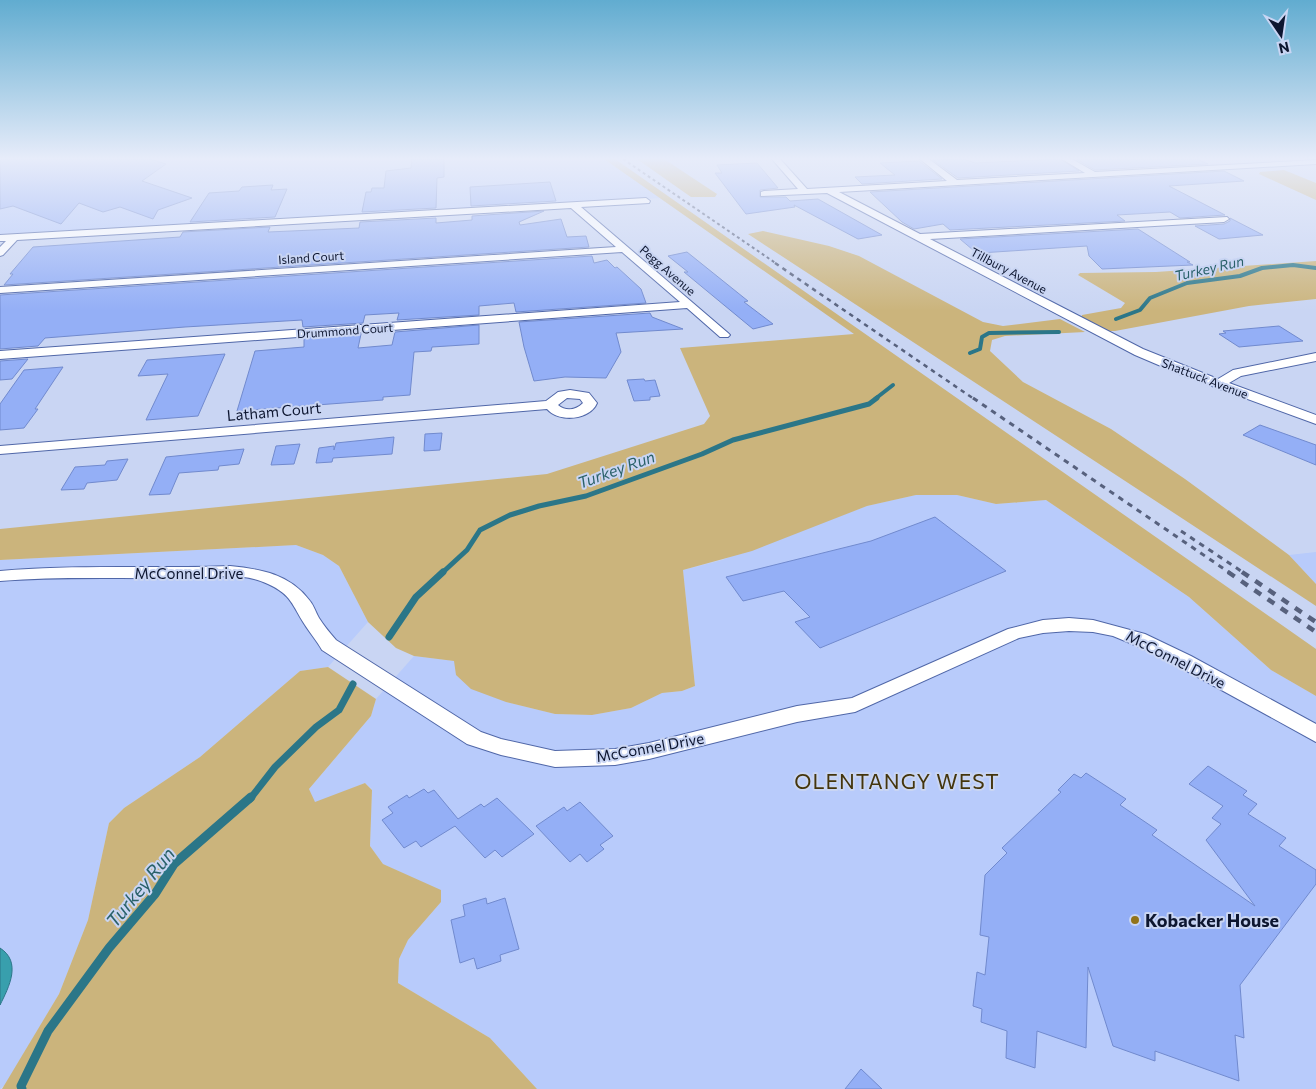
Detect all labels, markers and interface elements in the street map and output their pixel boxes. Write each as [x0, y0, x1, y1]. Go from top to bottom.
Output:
north arrow [1256, 10, 1306, 60]
text: N [1277, 39, 1291, 58]
street label: Pegg Avenue [637, 242, 699, 298]
street label: Tillbury Avenue [969, 244, 1049, 296]
street label: Island Court [278, 248, 345, 266]
water label: Turkey Run [1173, 252, 1245, 284]
street label: Drummond Court [296, 320, 394, 340]
street label: Shattuck Avenue [1160, 355, 1250, 401]
street label: Latham Court [226, 398, 322, 424]
water label: Turkey Run [575, 446, 657, 492]
street label: McConnel Drive [135, 564, 244, 582]
street label: McConnel Drive [1123, 626, 1229, 692]
street label: McConnel Drive [595, 729, 705, 765]
district label: OLENTANGY WEST [794, 768, 1000, 793]
water label: Turkey Run [101, 842, 179, 932]
place label: Kobacker House [1145, 909, 1279, 931]
marker: Kobacker House [1129, 914, 1141, 926]

